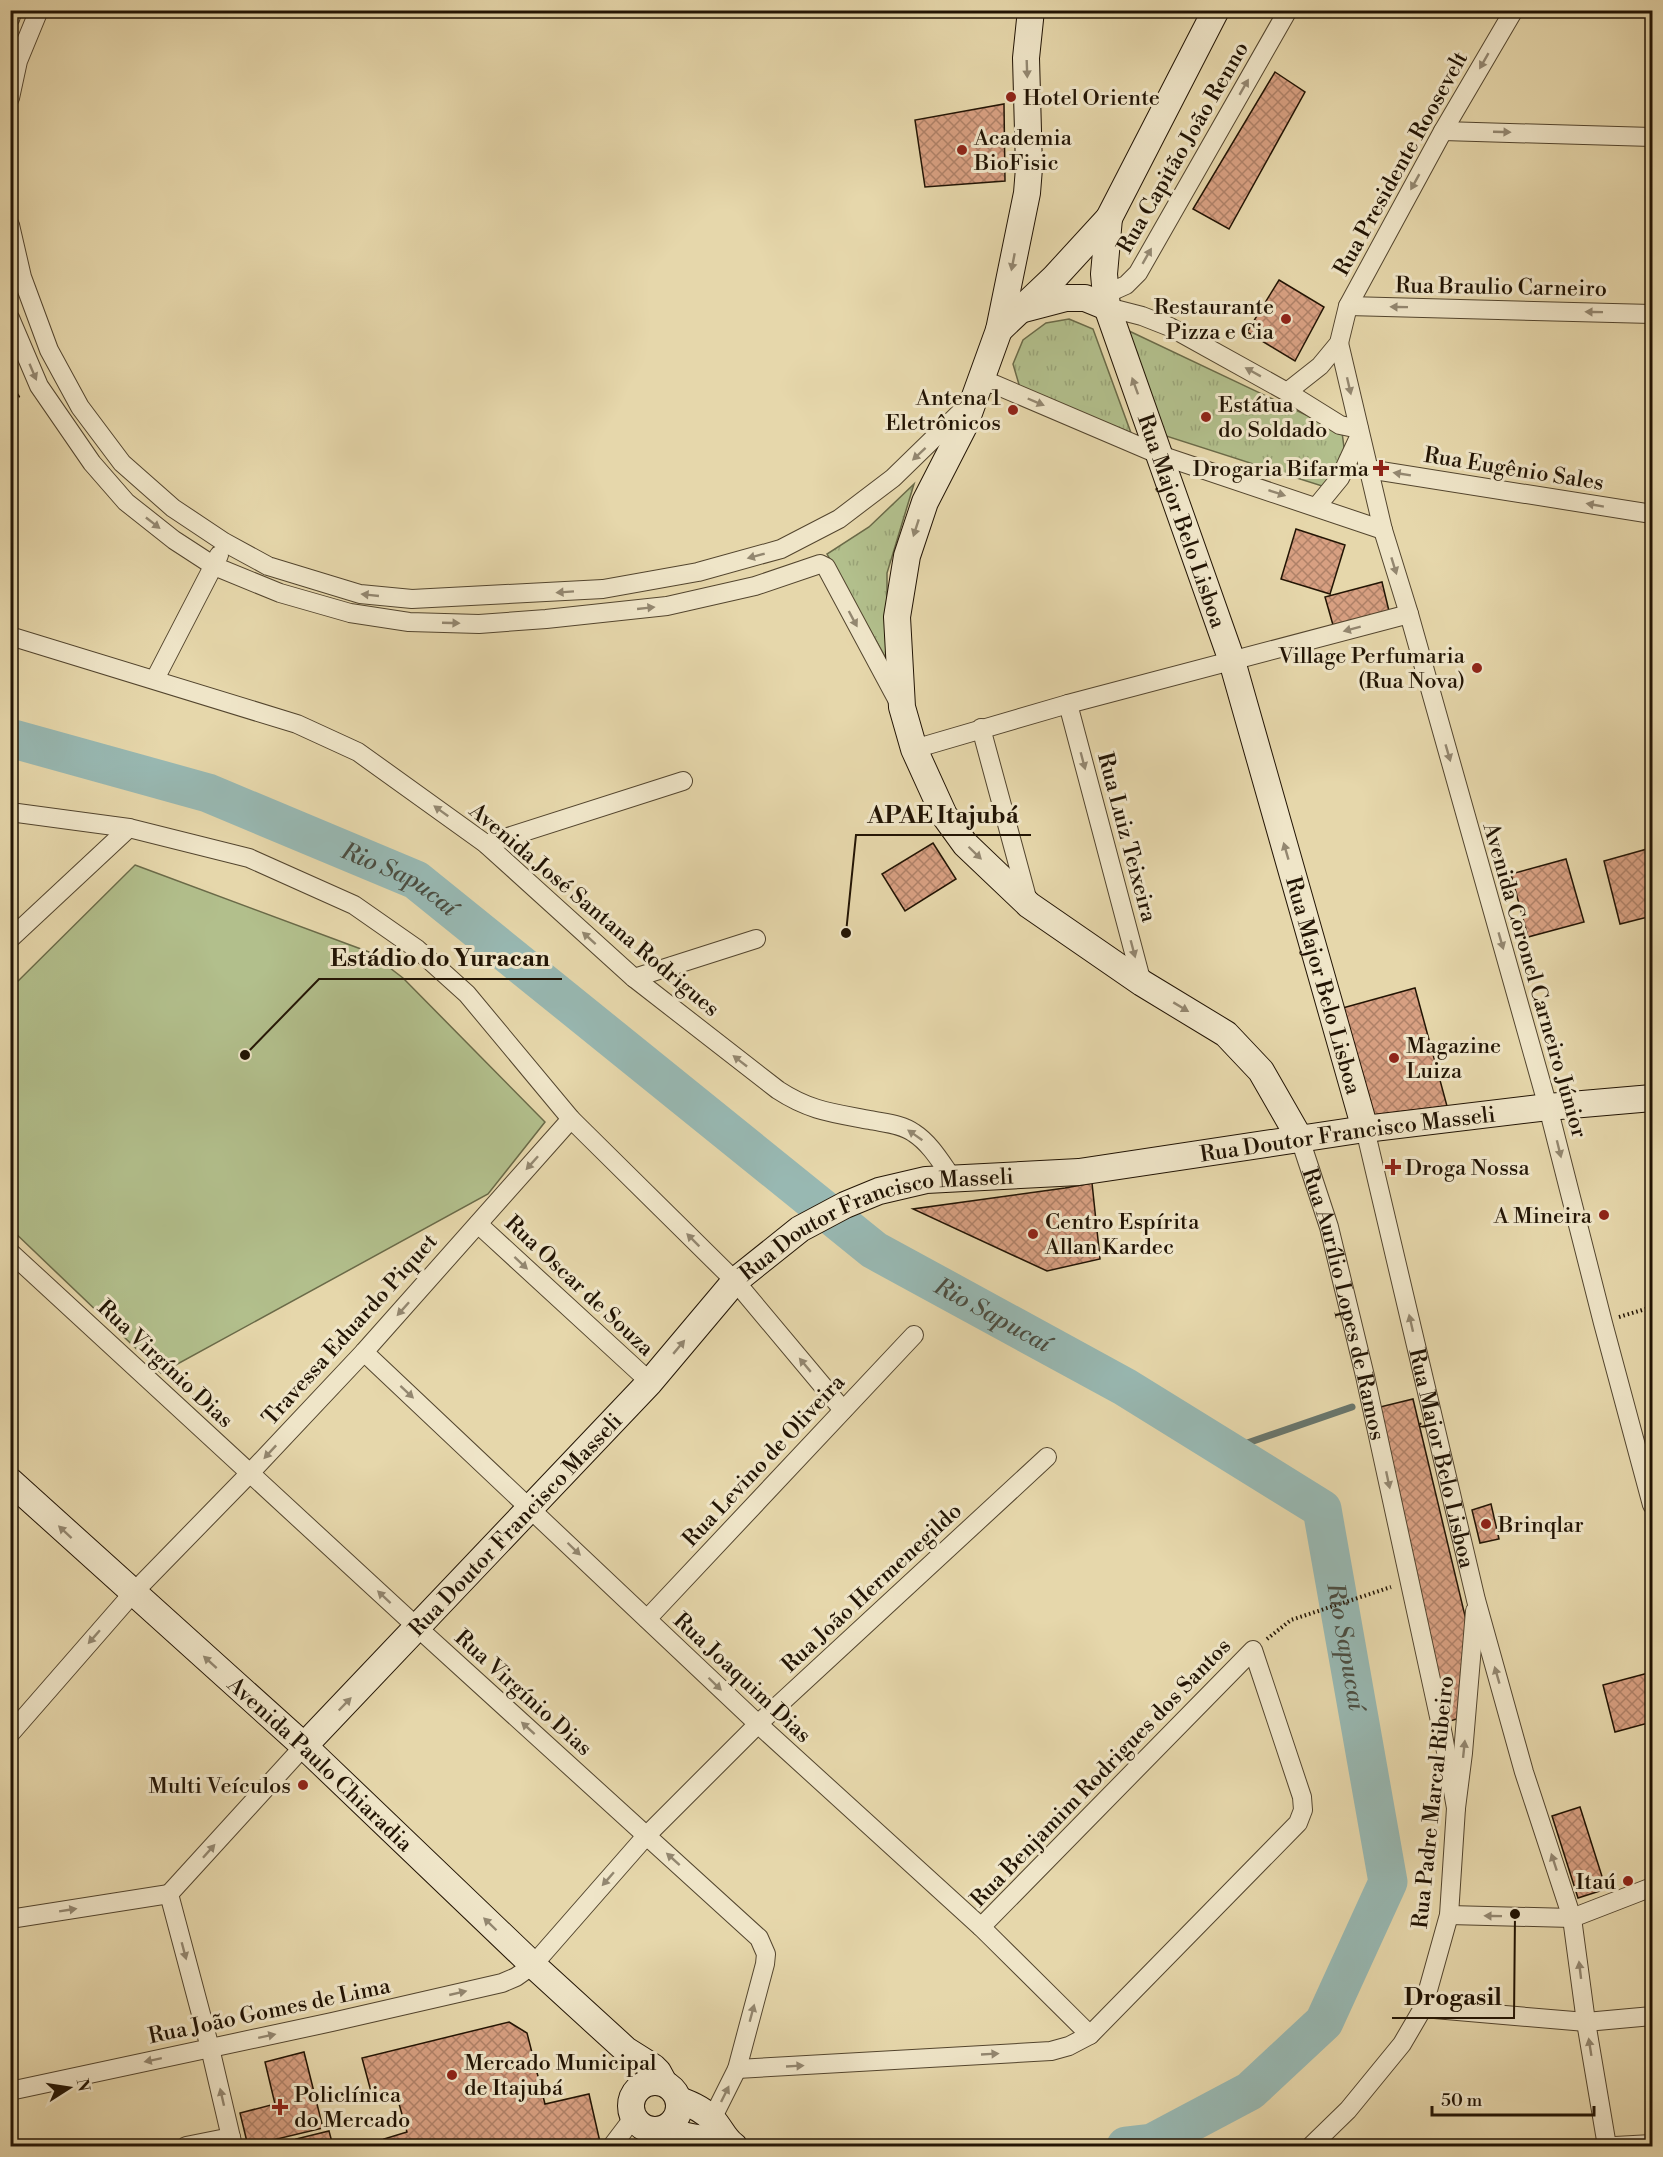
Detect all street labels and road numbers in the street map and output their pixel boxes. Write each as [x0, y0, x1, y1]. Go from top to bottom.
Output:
street label: Rua Capitão João Renno [1112, 37, 1255, 258]
street label: Rua Presidente Roosevelt [1328, 47, 1474, 281]
street label: Rua Braulio Carneiro [1395, 272, 1607, 303]
street label: Rua Major Belo Lisboa [1131, 411, 1232, 633]
street label: Rua Eugênio Sales [1422, 442, 1606, 497]
street label: Rua Luiz Teixeira [1091, 750, 1162, 926]
street label: Avenida José Santana Rodrigues [463, 797, 725, 1023]
street label: Avenida Coronel Carneiro Júnior [1476, 819, 1593, 1141]
street label: Rua Major Belo Lisboa [1279, 874, 1367, 1099]
street label: Rua Doutor Francisco Masseli [1198, 1101, 1497, 1169]
street label: Rua Doutor Francisco Masseli [734, 1163, 1014, 1287]
street label: Rua Aurílio Lopes de Ramos [1295, 1165, 1391, 1443]
street label: Rua Oscar de Souza [499, 1210, 660, 1363]
street label: Travessa Eduardo Piquet [257, 1228, 444, 1432]
street label: Rua Virgínio Dias [92, 1294, 238, 1434]
street label: Rua Major Belo Lisboa [1402, 1346, 1480, 1572]
street label: Rua Levino de Oliveira [677, 1369, 852, 1553]
street label: Rua Doutor Francisco Masseli [403, 1408, 628, 1643]
street label: Rua João Hermenegildo [776, 1498, 968, 1679]
street label: Rua Joaquim Dias [667, 1607, 817, 1749]
street label: Rua Virgínio Dias [449, 1624, 597, 1762]
street label: Rua Benjamim Rodrigues dos Santos [965, 1633, 1237, 1913]
street label: Avenida Paulo Chiaradia [221, 1671, 418, 1858]
street label: Rua Padre Marcal Ribeiro [1407, 1674, 1460, 1930]
street label: Rua João Gomes de Lima [146, 1972, 394, 2050]

